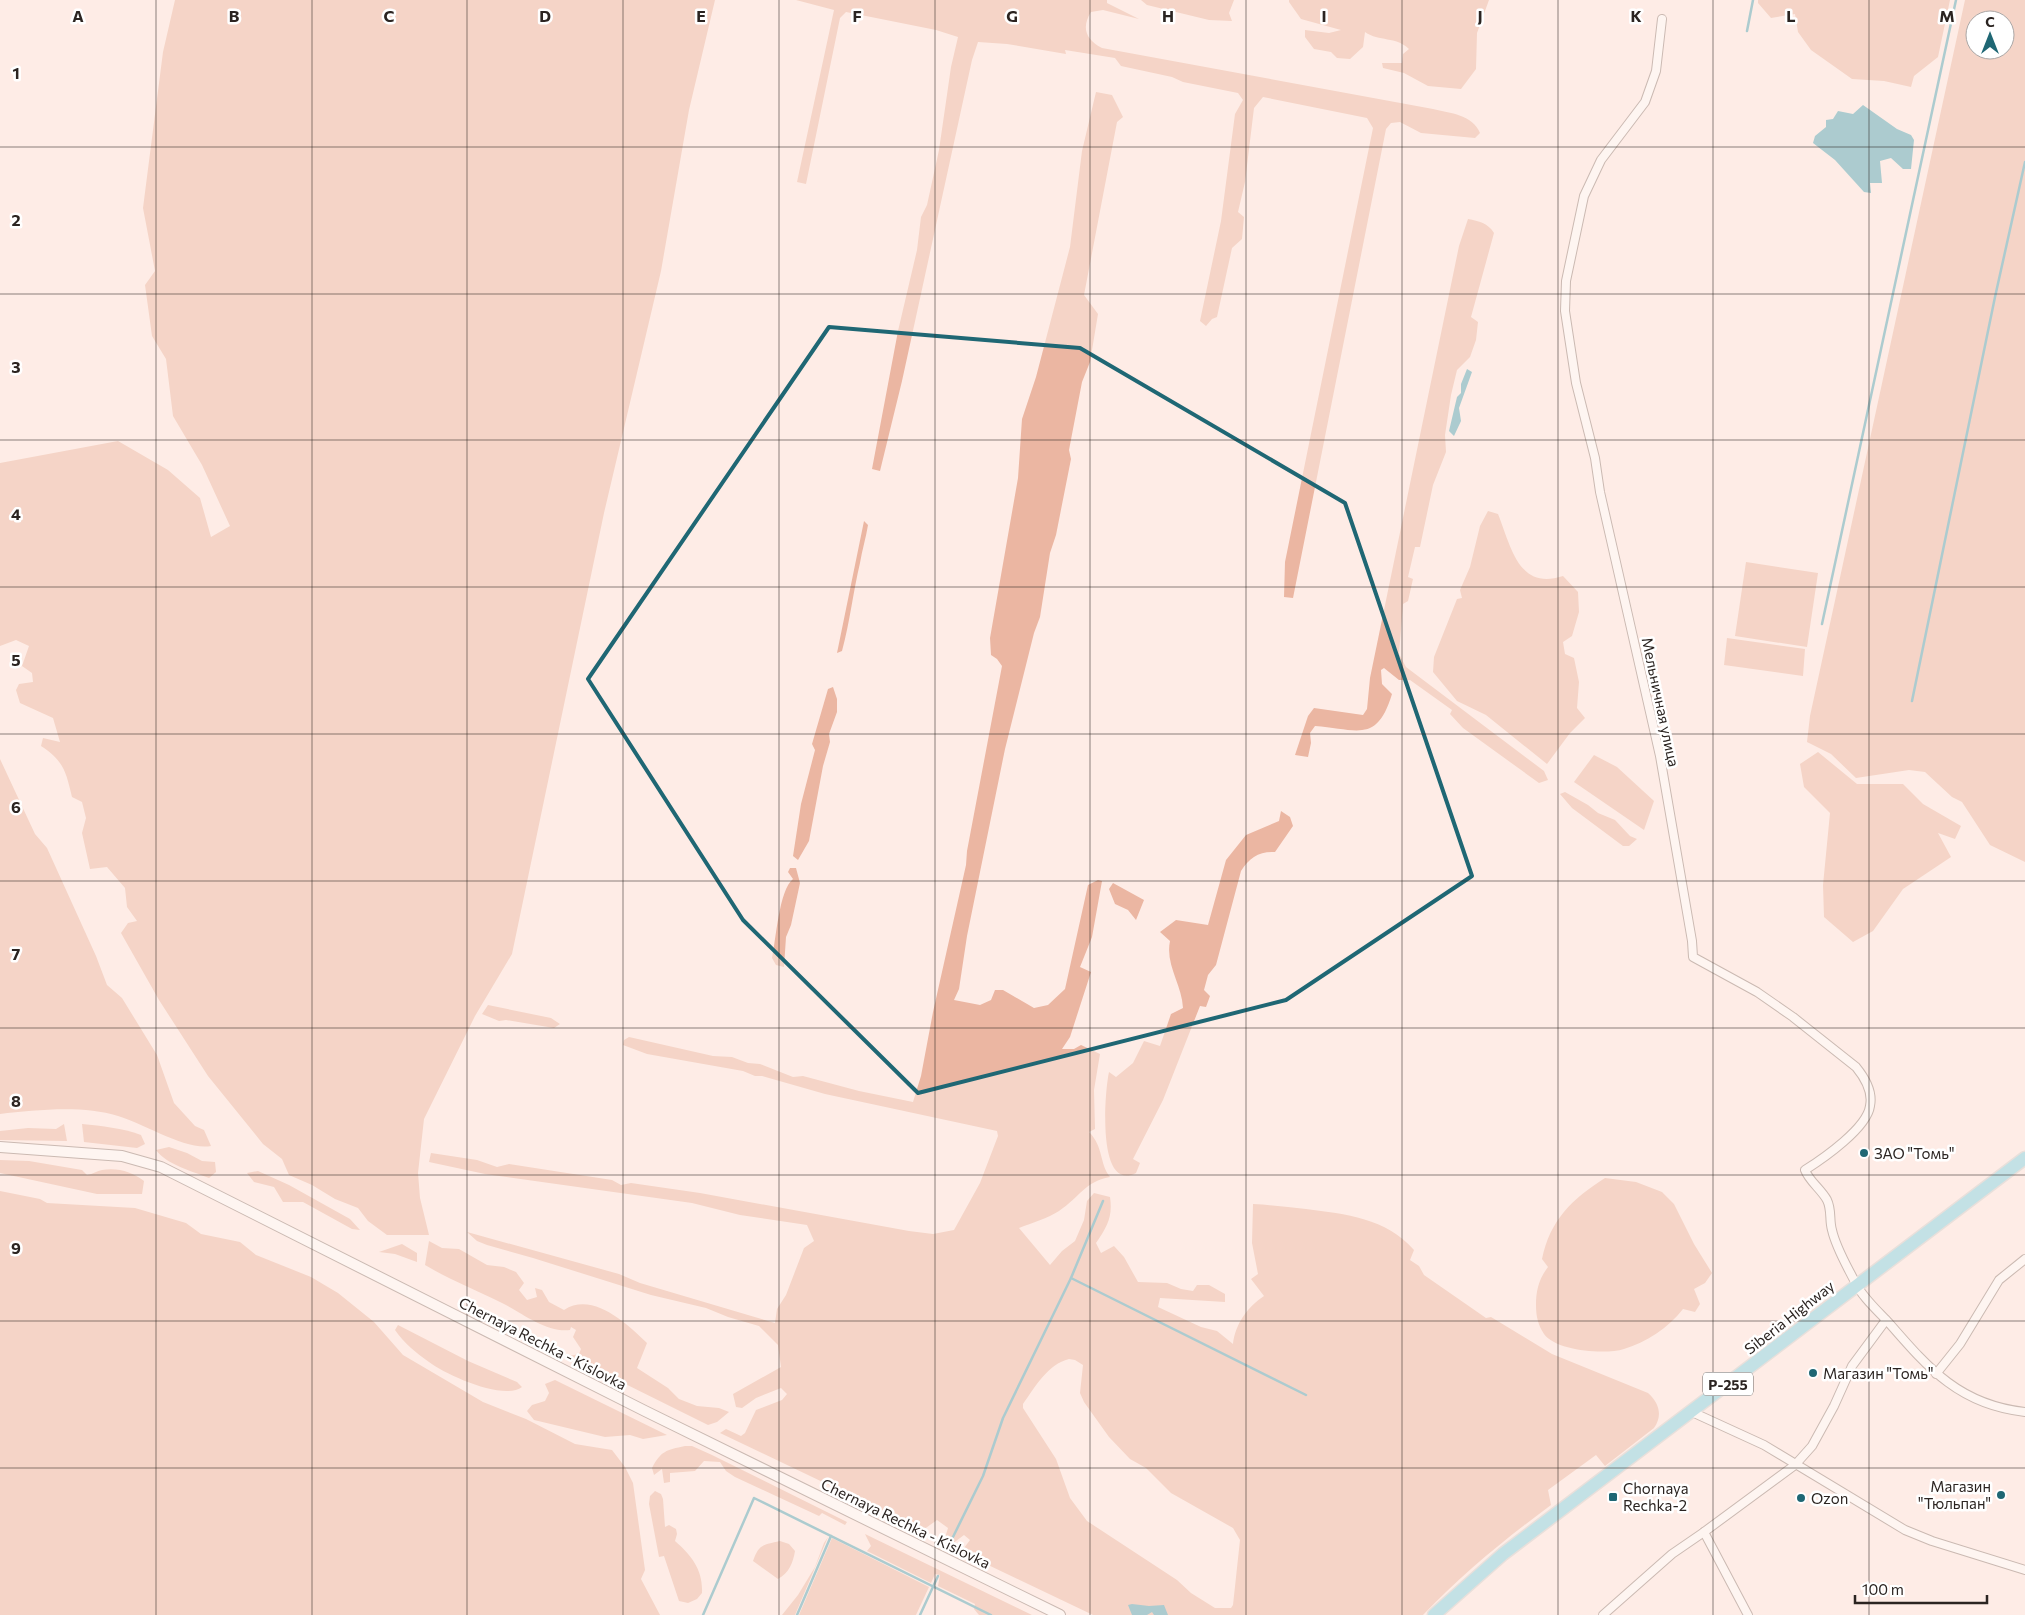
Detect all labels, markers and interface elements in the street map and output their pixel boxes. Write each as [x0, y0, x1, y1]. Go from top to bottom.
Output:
text: A [72, 6, 84, 25]
text: B [229, 6, 240, 25]
text: C [384, 6, 395, 25]
text: D [539, 6, 551, 25]
text: E [696, 6, 706, 25]
text: F [852, 6, 862, 25]
text: G [1006, 6, 1018, 25]
text: H [1162, 6, 1174, 25]
text: I [1321, 6, 1327, 25]
text: J [1477, 6, 1483, 25]
text: K [1630, 6, 1642, 25]
text: L [1786, 6, 1796, 25]
text: M [1939, 6, 1955, 25]
north arrow [1965, 10, 2015, 60]
text: С [1985, 13, 1995, 30]
text: 1 [12, 63, 20, 82]
text: 2 [11, 210, 21, 229]
text: 3 [11, 357, 21, 376]
text: 4 [11, 504, 21, 523]
street label: Мельничная улица [1638, 636, 1684, 768]
text: 5 [11, 650, 21, 669]
text: 6 [11, 797, 21, 816]
text: 7 [12, 944, 21, 963]
text: 8 [11, 1091, 21, 1110]
place label: ЗАО "Томь" [1874, 1144, 1955, 1162]
marker: ЗАО "Томь" [1858, 1147, 1870, 1159]
text: 9 [11, 1238, 21, 1257]
street label: Siberia Highway [1741, 1276, 1838, 1358]
street label: Chernaya Rechka - Kislovka [456, 1293, 630, 1393]
place label: Магазин "Томь" [1823, 1364, 1934, 1382]
marker: Магазин "Томь" [1807, 1367, 1819, 1379]
road number: Р-255 [1703, 1372, 1753, 1396]
street label: Chernaya Rechka - Kislovka [819, 1474, 993, 1572]
place label: Магазин "Тюльпан" [1918, 1477, 1991, 1512]
place label: Chornaya Rechka-2 [1623, 1479, 1689, 1514]
place label: Ozon [1811, 1489, 1848, 1507]
marker: Магазин "Тюльпан" [1995, 1489, 2007, 1501]
marker: Chornaya Rechka-2 [1607, 1491, 1619, 1503]
marker: Ozon [1795, 1492, 1807, 1504]
scale bar [1855, 1572, 1988, 1604]
text: 100 m [1862, 1580, 1904, 1598]

